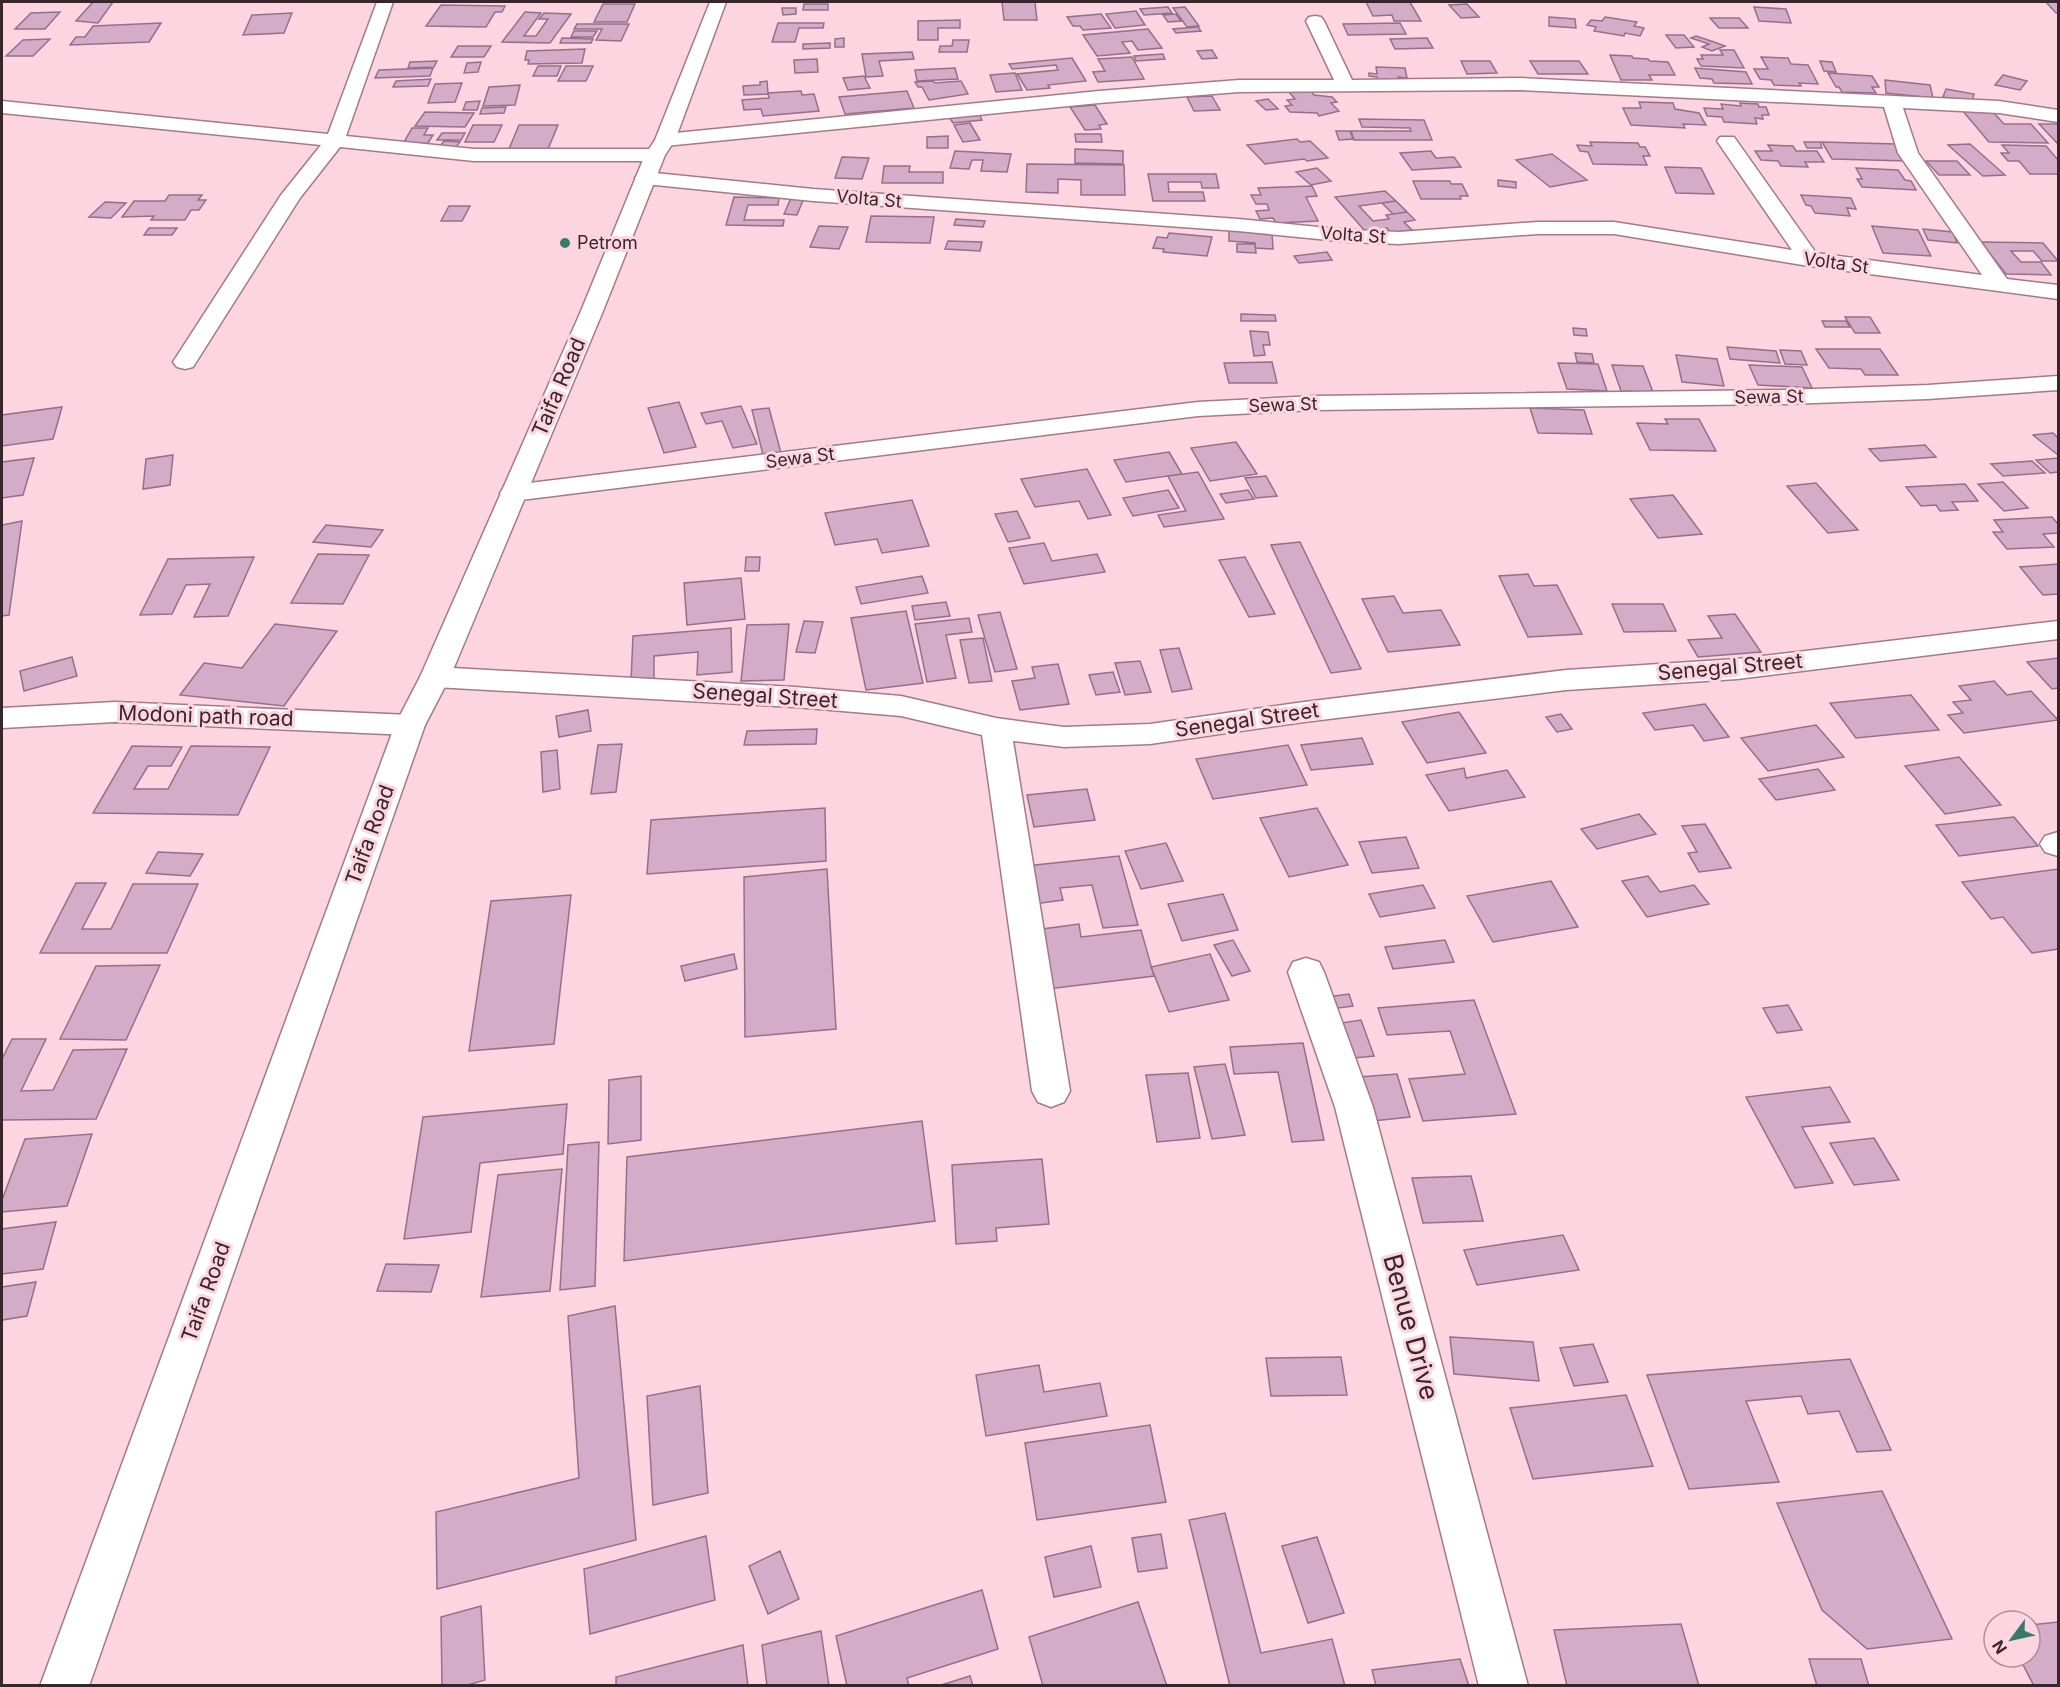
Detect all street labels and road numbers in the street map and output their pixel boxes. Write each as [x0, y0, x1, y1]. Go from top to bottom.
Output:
street label: Volta St [835, 185, 903, 212]
street label: Volta St [1320, 222, 1387, 247]
street label: Volta St [1802, 248, 1870, 277]
street label: Taifa Road [527, 334, 591, 440]
street label: Sewa St [1734, 385, 1804, 408]
street label: Sewa St [1248, 393, 1318, 416]
street label: Sewa St [764, 443, 836, 472]
street label: Senegal Street [1656, 648, 1804, 685]
street label: Senegal Street [692, 678, 838, 713]
street label: Senegal Street [1173, 697, 1321, 742]
street label: Modoni path road [118, 700, 294, 731]
street label: Taifa Road [340, 781, 399, 888]
street label: Taifa Road [176, 1238, 235, 1345]
street label: Benue Drive [1377, 1250, 1446, 1403]

